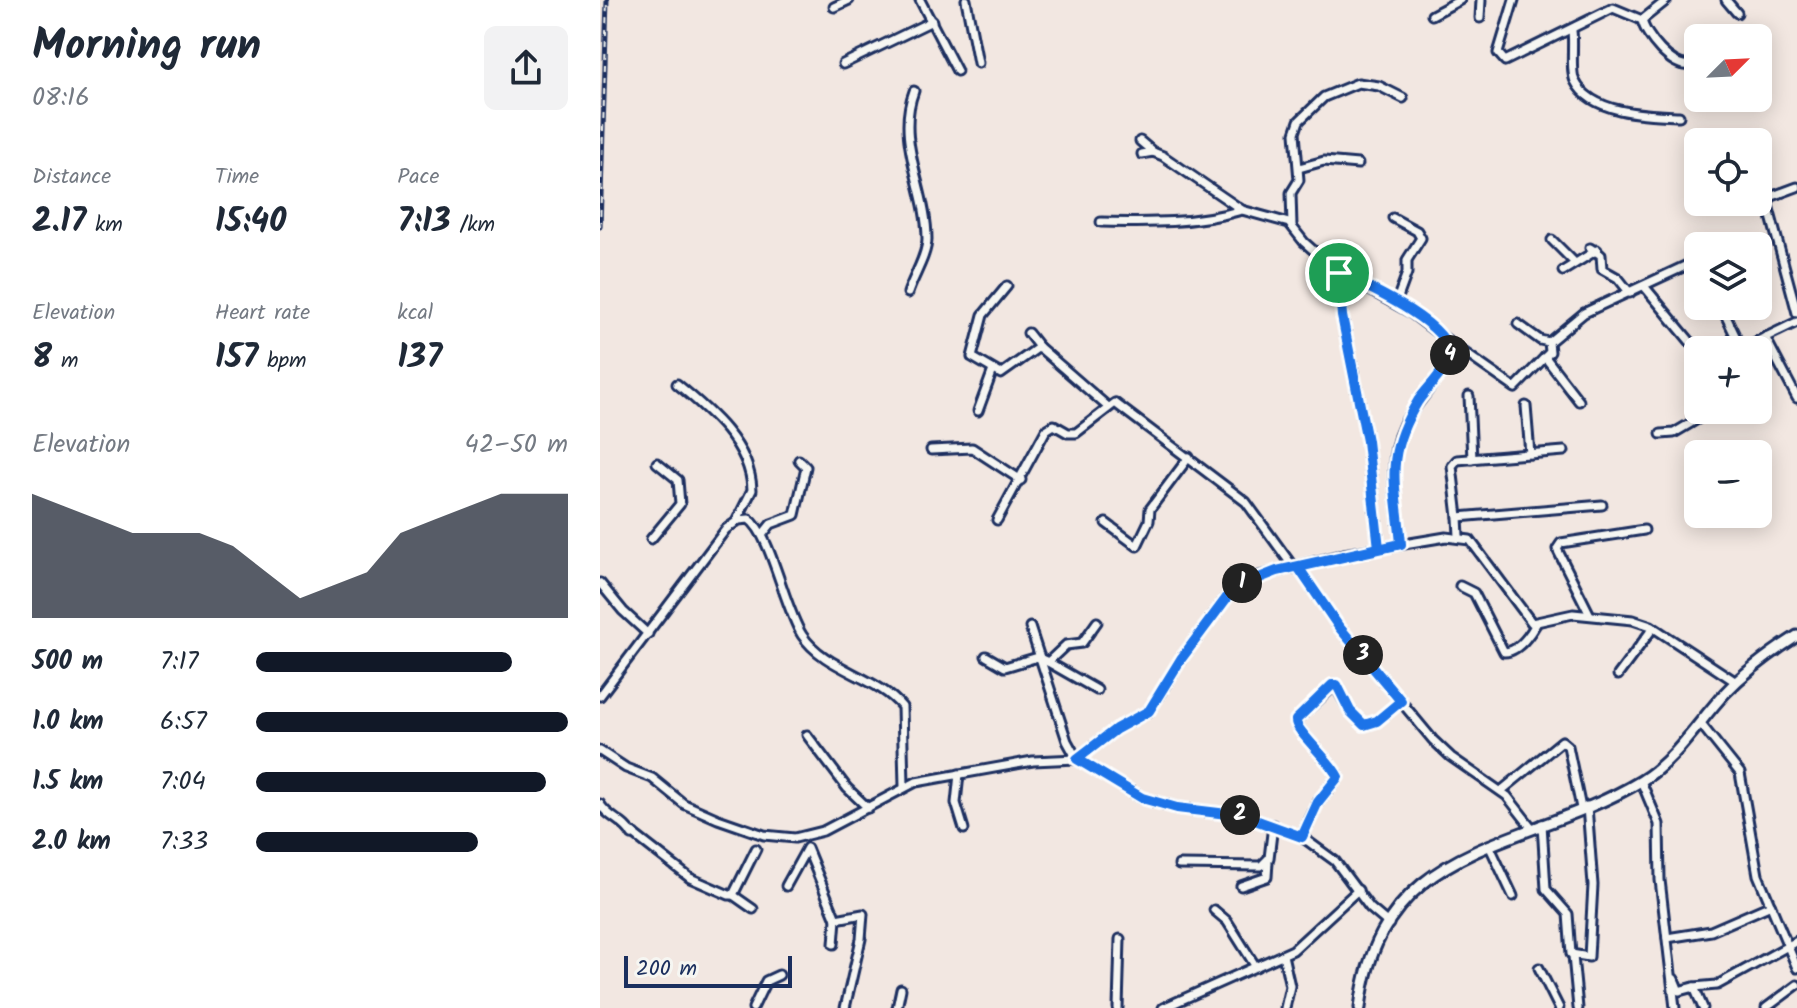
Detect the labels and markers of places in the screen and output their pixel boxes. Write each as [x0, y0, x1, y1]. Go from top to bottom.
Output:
pin [1305, 239, 1373, 307]
pin: 4 [1430, 335, 1470, 375]
pin: 1 [1222, 563, 1262, 603]
pin: 3 [1343, 635, 1383, 675]
pin: 2 [1220, 795, 1260, 835]

